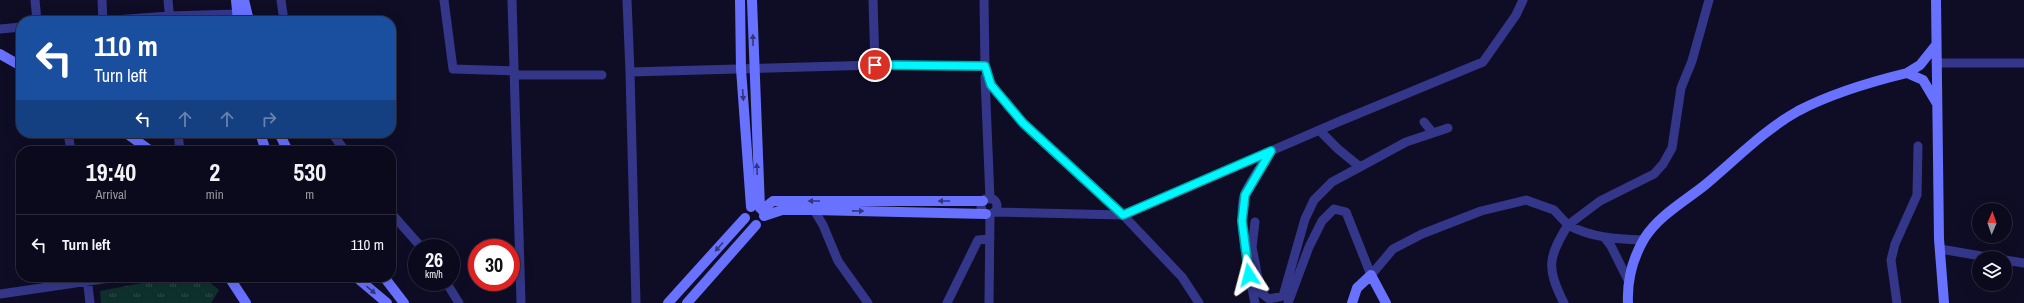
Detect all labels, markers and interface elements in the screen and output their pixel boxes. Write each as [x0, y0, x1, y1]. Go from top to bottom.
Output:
text: 110 m [94, 27, 158, 65]
icon: left [28, 32, 80, 84]
one-way arrow [750, 33, 756, 46]
pin [858, 48, 892, 82]
icon: arrive [864, 54, 886, 76]
text: Turn left [94, 63, 147, 88]
one-way arrow [740, 89, 747, 101]
icon: left [132, 108, 154, 130]
icon: ahead [174, 108, 196, 130]
icon: ahead [216, 108, 238, 130]
icon: right [258, 108, 280, 130]
text: 19:40 [86, 156, 136, 188]
text: 2 [209, 156, 220, 188]
text: 530 [293, 156, 326, 188]
one-way arrow [754, 163, 761, 175]
text: Arrival [96, 186, 126, 203]
text: min [206, 186, 224, 203]
text: m [305, 186, 314, 203]
one-way arrow [807, 198, 820, 204]
one-way arrow [937, 198, 950, 204]
north arrow [1972, 203, 2012, 243]
map controls [1972, 203, 2012, 291]
one-way arrow [852, 208, 865, 214]
icon: left [28, 234, 50, 256]
text: Turn left [62, 234, 110, 255]
text: 110 m [351, 234, 384, 255]
speed limit sign: 30 [468, 239, 520, 291]
one-way arrow [714, 242, 724, 252]
text: 26 [425, 246, 443, 273]
button: layers [1972, 251, 2012, 291]
position arrow [1228, 254, 1270, 296]
text: km/h [425, 268, 443, 281]
one-way arrow [366, 286, 377, 294]

